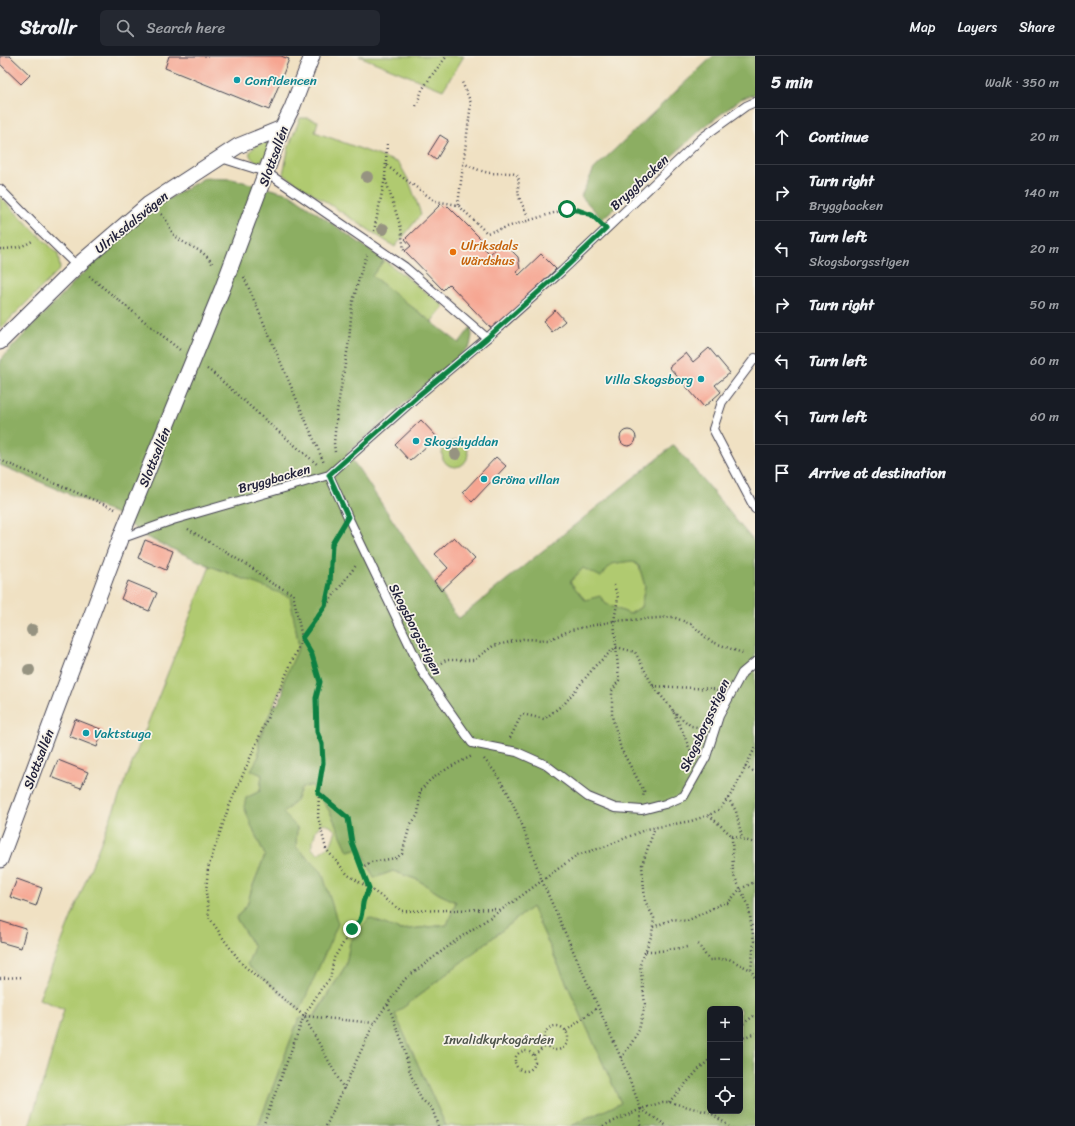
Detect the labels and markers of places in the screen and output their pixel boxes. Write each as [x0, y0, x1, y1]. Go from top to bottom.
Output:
place label: Confidencen [245, 69, 317, 92]
marker: Confidencen [232, 75, 242, 85]
place label: Ulriksdals Wärdshus [461, 234, 519, 272]
marker: Ulriksdals Wärdshus [448, 247, 458, 257]
place label: Villa Skogsborg [605, 368, 693, 391]
marker: Villa Skogsborg [696, 374, 706, 384]
place label: Skogshyddan [424, 430, 498, 453]
marker: Skogshyddan [411, 436, 421, 446]
place label: Gröna villan [492, 468, 560, 491]
marker: Gröna villan [479, 474, 489, 484]
place label: Vaktstuga [94, 722, 151, 745]
marker: Vaktstuga [81, 728, 91, 738]

